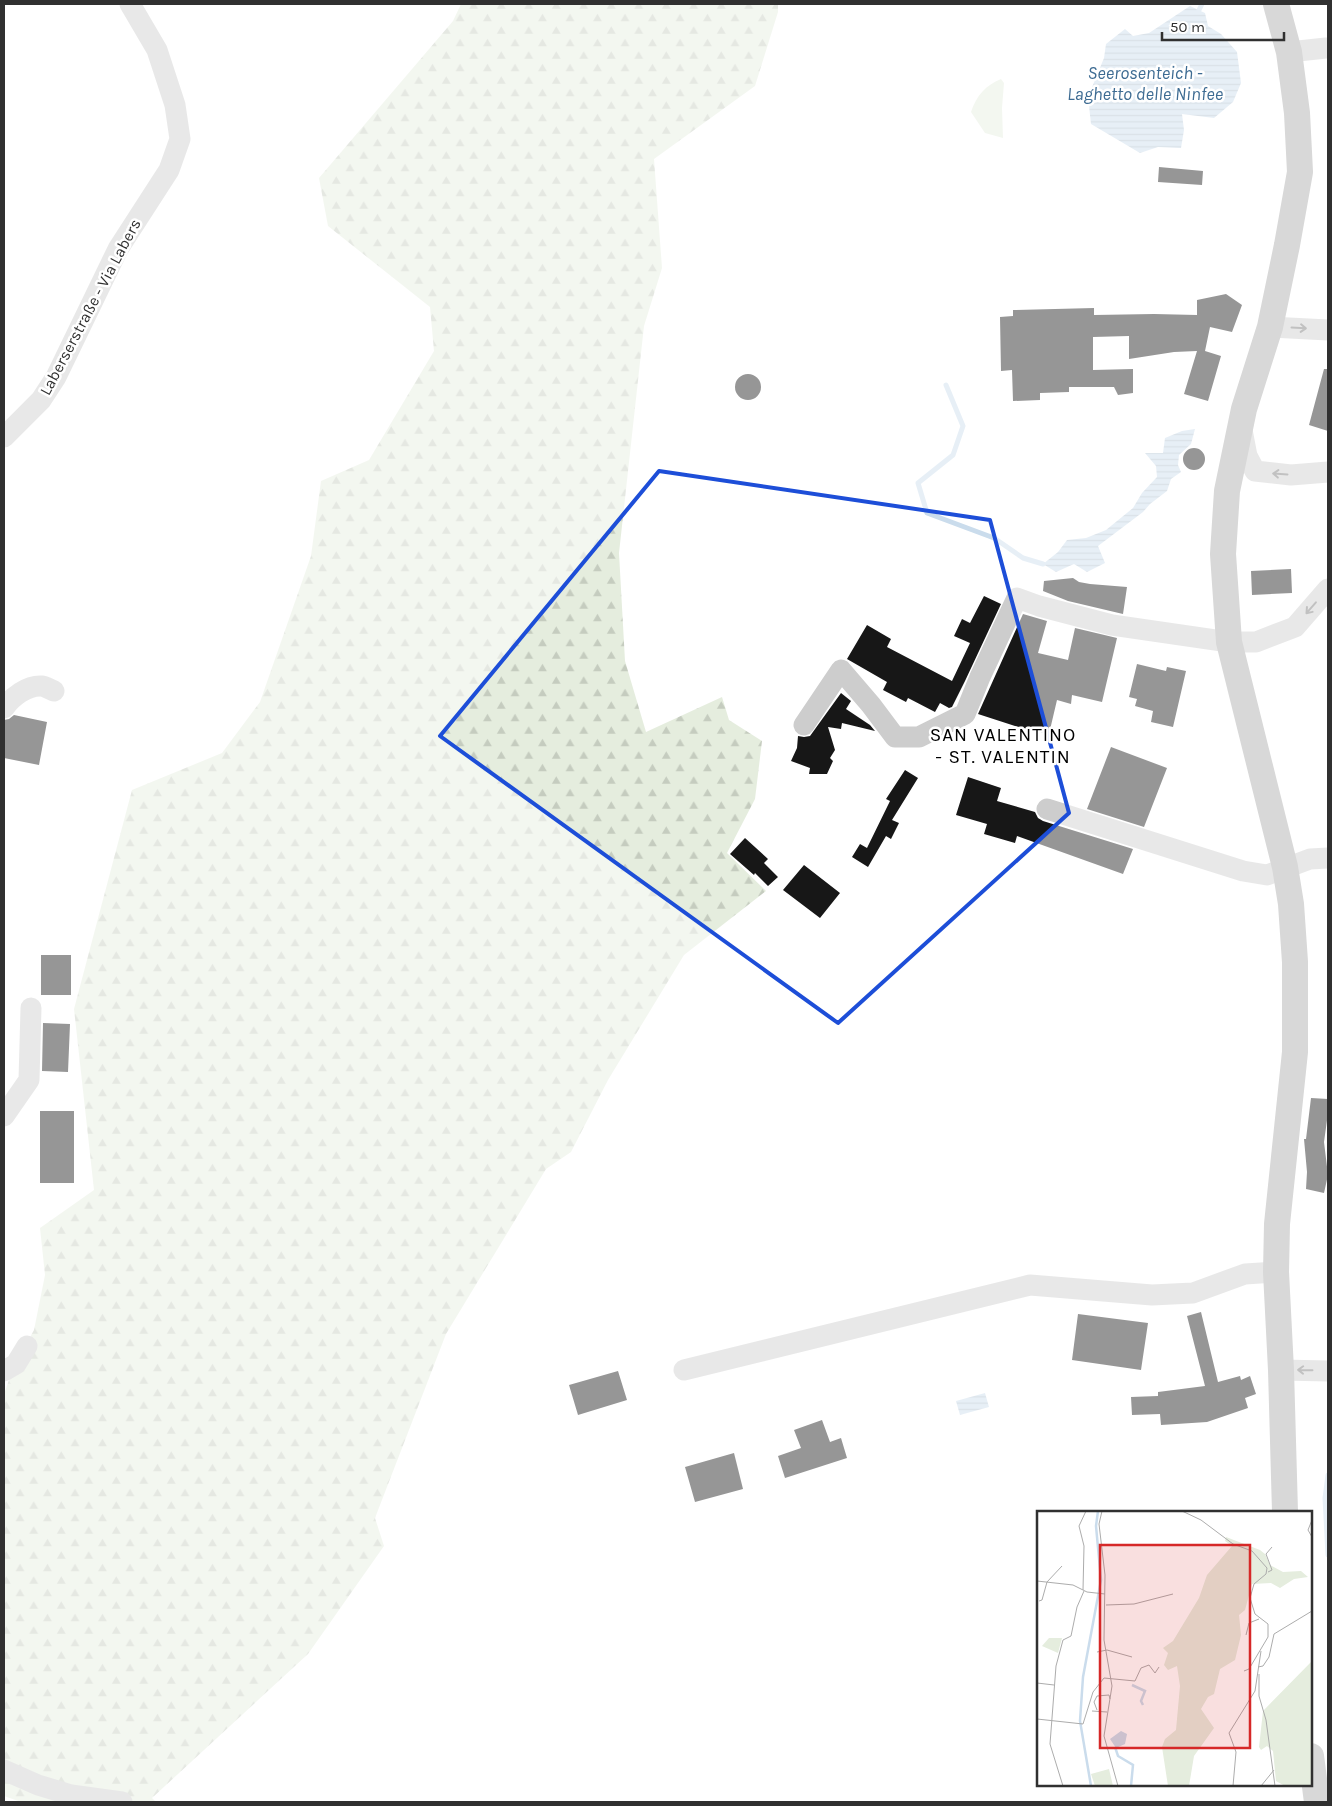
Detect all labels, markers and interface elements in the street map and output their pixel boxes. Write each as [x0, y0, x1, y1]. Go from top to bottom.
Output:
scale bar [1162, 10, 1284, 42]
text: 50 m [1170, 18, 1205, 36]
water label: Seerosenteich - Laghetto delle Ninfee [1067, 62, 1223, 105]
street label: Laberserstraße - Via Labers [35, 216, 145, 398]
one-way arrow [1291, 324, 1307, 333]
one-way arrow [1272, 470, 1288, 479]
one-way arrow [1306, 601, 1317, 614]
district label: SAN VALENTINO - ST. VALENTIN [930, 724, 1076, 768]
one-way arrow [1297, 1365, 1313, 1375]
inset map [1037, 1511, 1312, 1786]

